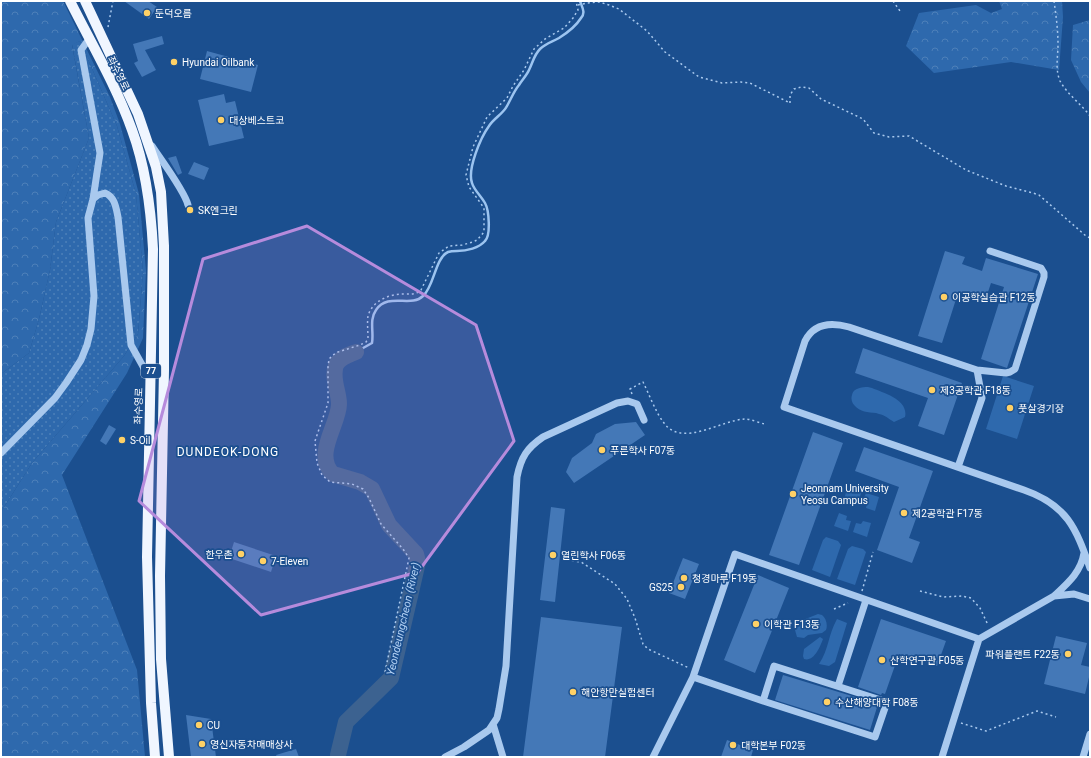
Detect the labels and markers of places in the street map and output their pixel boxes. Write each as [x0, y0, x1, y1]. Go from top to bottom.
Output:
marker: 둔덕오름 [142, 8, 152, 18]
place label: 둔덕오름 [155, 8, 192, 19]
marker: Hyundai Oilbank [169, 57, 179, 67]
place label: Hyundai Oilbank [182, 57, 255, 68]
marker: 대상베스트코 [216, 115, 226, 125]
place label: 대상베스트코 [229, 115, 284, 126]
marker: SK엔크린 [185, 205, 195, 215]
place label: SK엔크린 [198, 205, 238, 216]
marker: 이공학실습관 F12동 [939, 292, 949, 302]
place label: 이공학실습관 F12동 [952, 292, 1036, 303]
marker: 제3공학관 F18동 [927, 385, 937, 395]
place label: 제3공학관 F18동 [940, 385, 1011, 396]
marker: 풋살경기장 [1005, 403, 1015, 413]
place label: 풋살경기장 [1018, 403, 1064, 414]
marker: S-Oil [117, 435, 127, 445]
place label: S-Oil [130, 435, 150, 446]
marker: 푸른학사 F07동 [597, 445, 607, 455]
place label: 푸른학사 F07동 [610, 445, 675, 456]
place label: Jeonnam University Yeosu Campus [801, 483, 889, 506]
marker: Jeonnam University Yeosu Campus [788, 489, 798, 499]
marker: 제2공학관 F17동 [899, 508, 909, 518]
place label: 제2공학관 F17동 [912, 508, 983, 519]
place label: 한우촌 [205, 549, 233, 560]
marker: 한우촌 [236, 549, 246, 559]
marker: 열린학사 F06동 [548, 550, 558, 560]
place label: 열린학사 F06동 [561, 550, 626, 561]
marker: 7-Eleven [258, 556, 268, 566]
place label: 7-Eleven [271, 556, 308, 567]
marker: 청경마루 F19동 [679, 573, 689, 583]
place label: 청경마루 F19동 [692, 573, 757, 584]
place label: GS25 [649, 582, 673, 593]
marker: GS25 [676, 582, 686, 592]
marker: 이학관 F13동 [751, 619, 761, 629]
place label: 이학관 F13동 [764, 619, 820, 630]
place label: 파워플랜트 F22동 [986, 649, 1060, 660]
marker: 파워플랜트 F22동 [1063, 649, 1073, 659]
marker: 산학연구관 F05동 [877, 655, 887, 665]
place label: 산학연구관 F05동 [890, 655, 964, 666]
marker: 해안항만실험센터 [568, 687, 578, 697]
place label: 해안항만실험센터 [581, 687, 655, 698]
marker: 수산해양대학 F08동 [822, 697, 832, 707]
place label: 수산해양대학 F08동 [835, 697, 919, 708]
marker: CU [194, 720, 204, 730]
place label: CU [207, 720, 220, 731]
marker: 영신자동차매매상사 [197, 739, 207, 749]
place label: 영신자동차매매상사 [210, 739, 294, 750]
marker: 대학본부 F02동 [728, 740, 738, 750]
place label: 대학본부 F02동 [741, 740, 806, 751]

